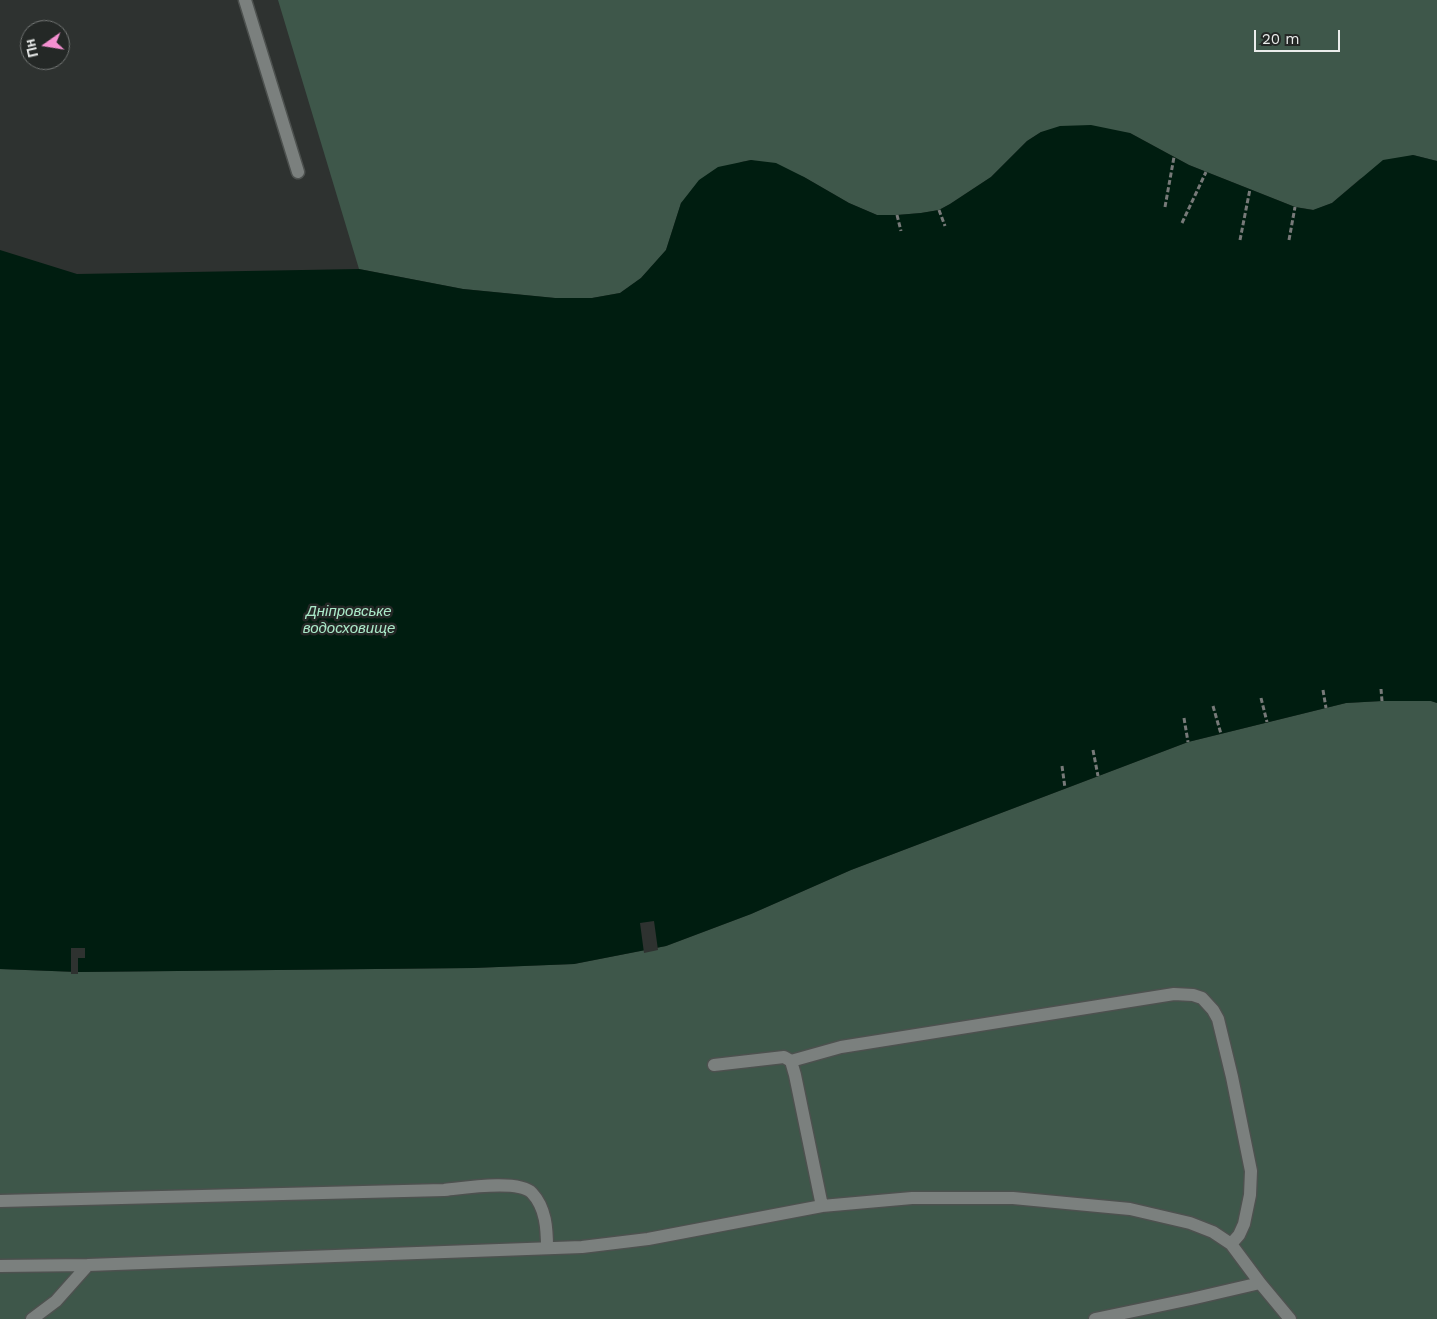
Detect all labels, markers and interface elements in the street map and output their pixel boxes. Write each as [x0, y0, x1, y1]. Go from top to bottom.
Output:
north arrow [20, 20, 70, 70]
scale bar [1257, 20, 1343, 52]
text: 20 m [1262, 30, 1300, 48]
text: Пн [21, 37, 41, 59]
water label: Дніпровське водосховище [303, 603, 395, 638]

